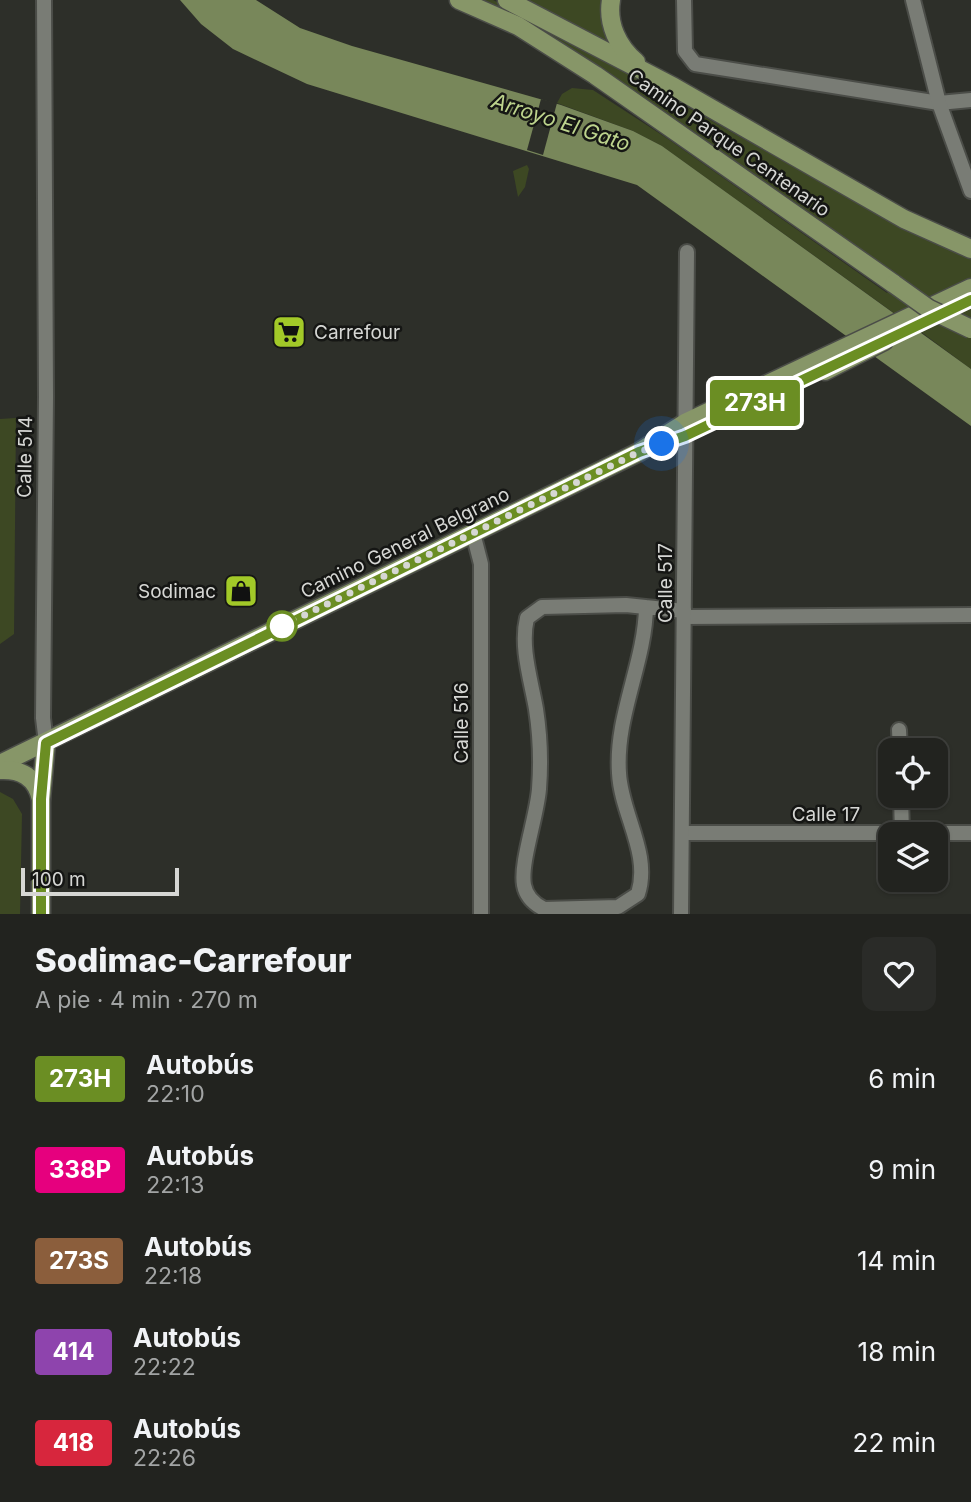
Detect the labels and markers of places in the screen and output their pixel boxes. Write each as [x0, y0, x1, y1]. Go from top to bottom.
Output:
supermarket icon: Carrefour [270, 313, 308, 351]
place label: Carrefour [314, 321, 400, 344]
shop icon: Sodimac [222, 572, 260, 610]
place label: Sodimac [138, 580, 216, 603]
unlabelled marker [267, 611, 297, 641]

